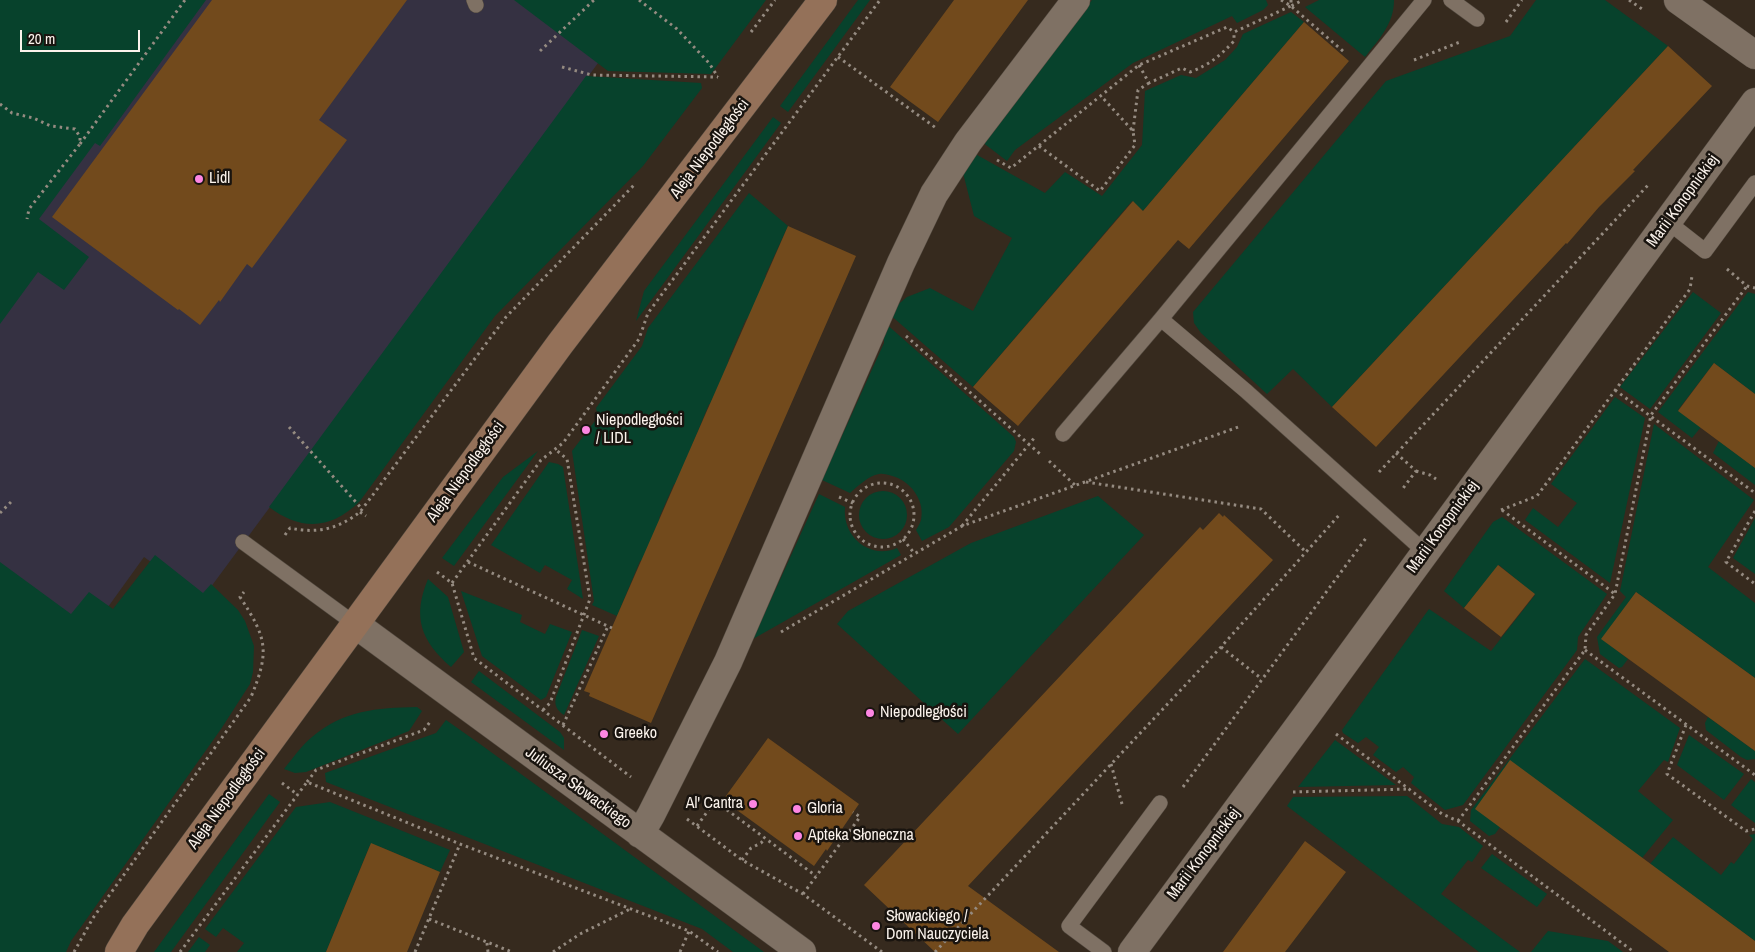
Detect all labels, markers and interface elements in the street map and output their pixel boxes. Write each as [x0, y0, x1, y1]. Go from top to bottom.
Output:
scale bar [22, 20, 142, 52]
text: 20 m [28, 28, 55, 49]
street label: Aleja Niepodległości [666, 95, 754, 203]
street label: Marii Konopnickiej [1643, 151, 1723, 251]
place label: Lidl [209, 169, 230, 189]
marker: Lidl [193, 173, 205, 185]
place label: Niepodległości / LIDL [596, 411, 683, 449]
street label: Aleja Niepodległości [423, 418, 509, 526]
marker: Niepodległości / LIDL [580, 424, 592, 436]
street label: Marii Konopnickiej [1403, 477, 1483, 577]
place label: Niepodległości [880, 703, 967, 723]
marker: Niepodległości [864, 707, 876, 719]
place label: Greeko [614, 724, 657, 744]
marker: Greeko [598, 728, 610, 740]
street label: Juliusza Słowackiego [521, 743, 635, 833]
street label: Aleja Niepodległości [184, 745, 270, 853]
place label: Al' Cantra [686, 794, 743, 814]
marker: Al' Cantra [747, 798, 759, 810]
place label: Gloria [807, 799, 843, 819]
marker: Gloria [791, 803, 803, 815]
street label: Marii Konopnickiej [1163, 805, 1245, 903]
place label: Apteka Słoneczna [808, 826, 914, 846]
marker: Apteka Słoneczna [792, 830, 804, 842]
place label: Słowackiego / Dom Nauczyciela [886, 907, 989, 945]
marker: Słowackiego / Dom Nauczyciela [870, 920, 882, 932]

